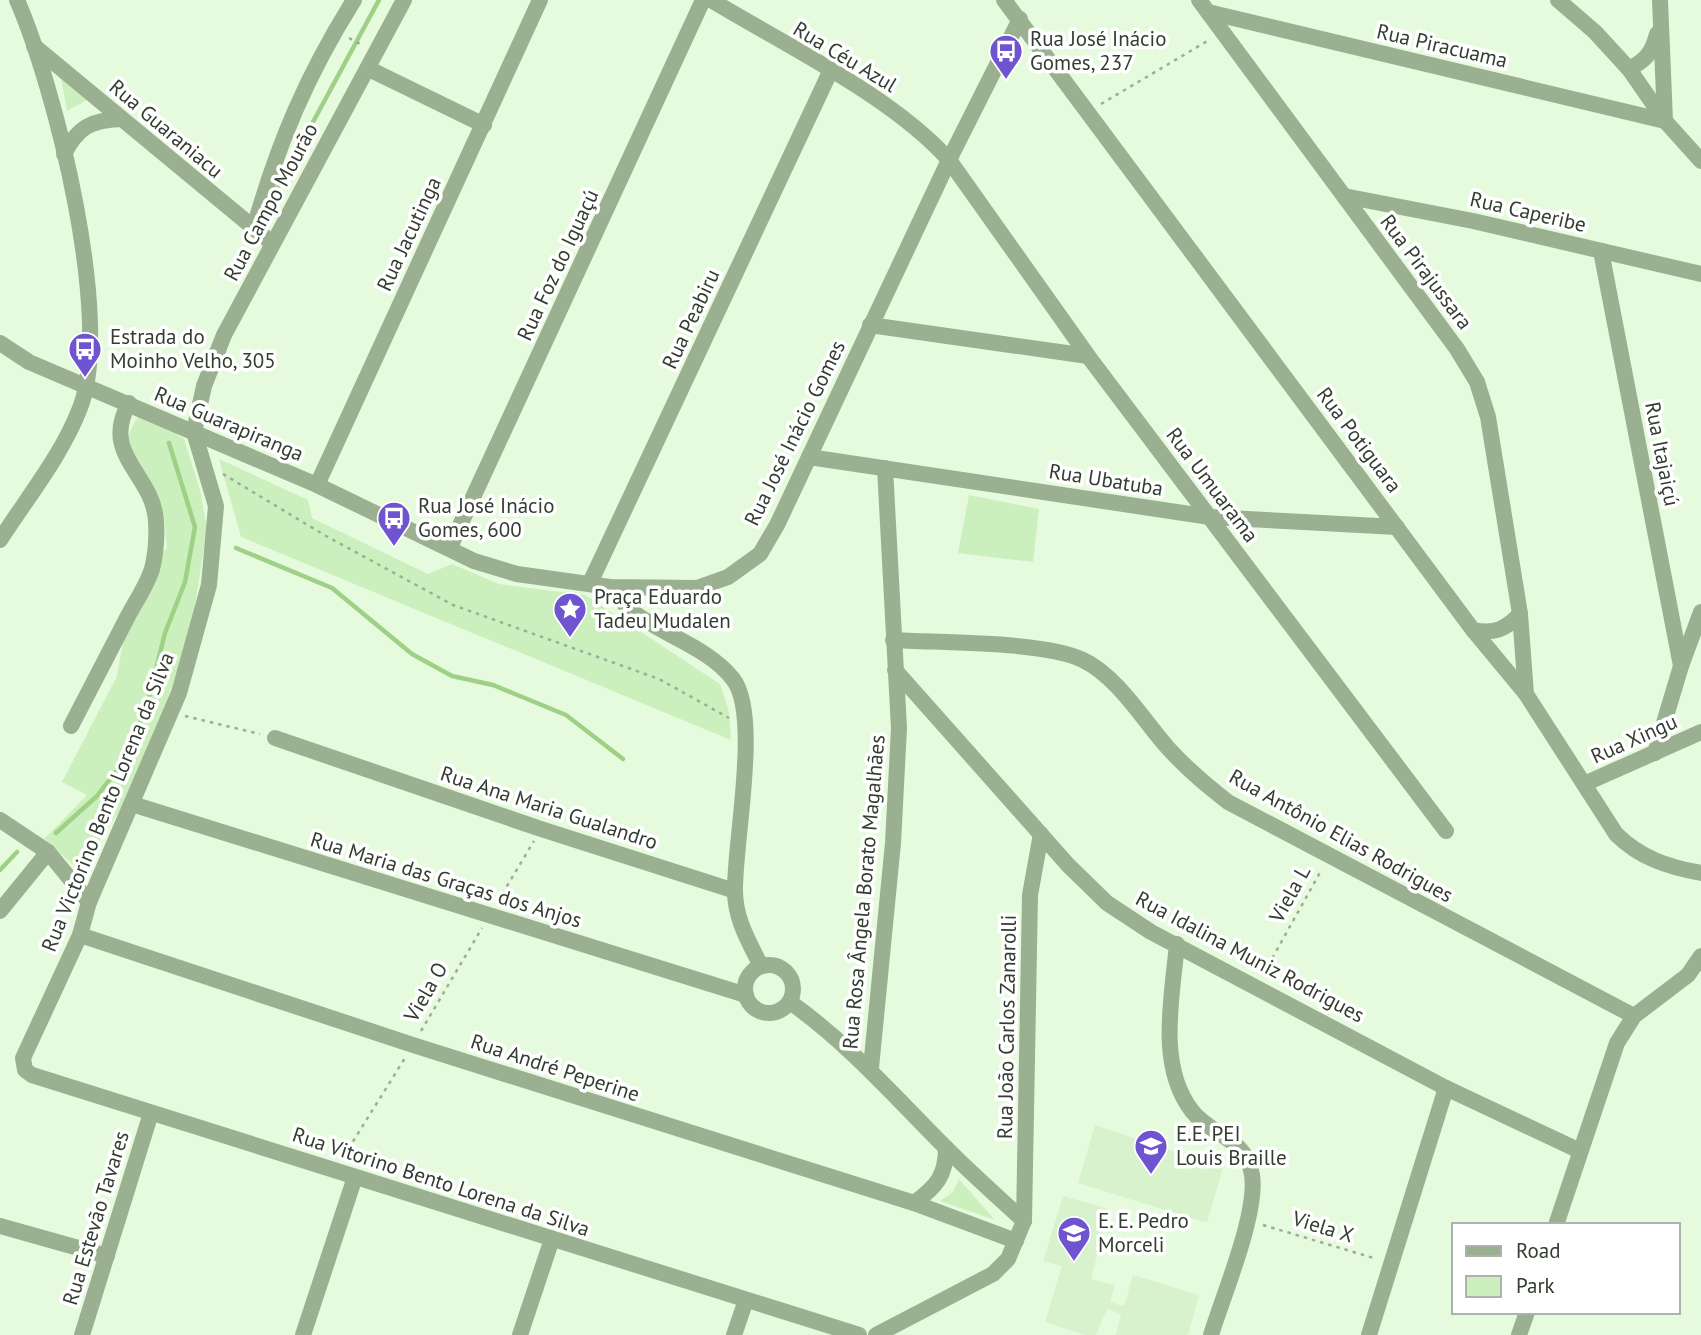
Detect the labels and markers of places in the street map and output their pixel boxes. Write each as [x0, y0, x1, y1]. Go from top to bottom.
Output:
place label: Rua José Inácio Gomes, 237 [1030, 25, 1166, 76]
bus stop icon: Rua José Inácio Gomes, 237 [987, 32, 1025, 81]
place label: Estrada do Moinho Velho, 305 [110, 323, 276, 374]
bus stop icon: Estrada do Moinho Velho, 305 [66, 330, 104, 379]
place label: Rua José Inácio Gomes, 600 [418, 492, 554, 543]
bus stop icon: Rua José Inácio Gomes, 600 [375, 499, 413, 548]
place label: Praça Eduardo Tadeu Mudalen [594, 583, 731, 634]
place icon: Praça Eduardo Tadeu Mudalen [551, 590, 589, 639]
place label: E.E. PEI Louis Braille [1176, 1120, 1287, 1171]
school or university icon: E.E. PEI Louis Braille [1132, 1127, 1170, 1176]
place label: E. E. Pedro Morceli [1098, 1207, 1189, 1258]
school or university icon: E. E. Pedro Morceli [1055, 1214, 1093, 1263]

